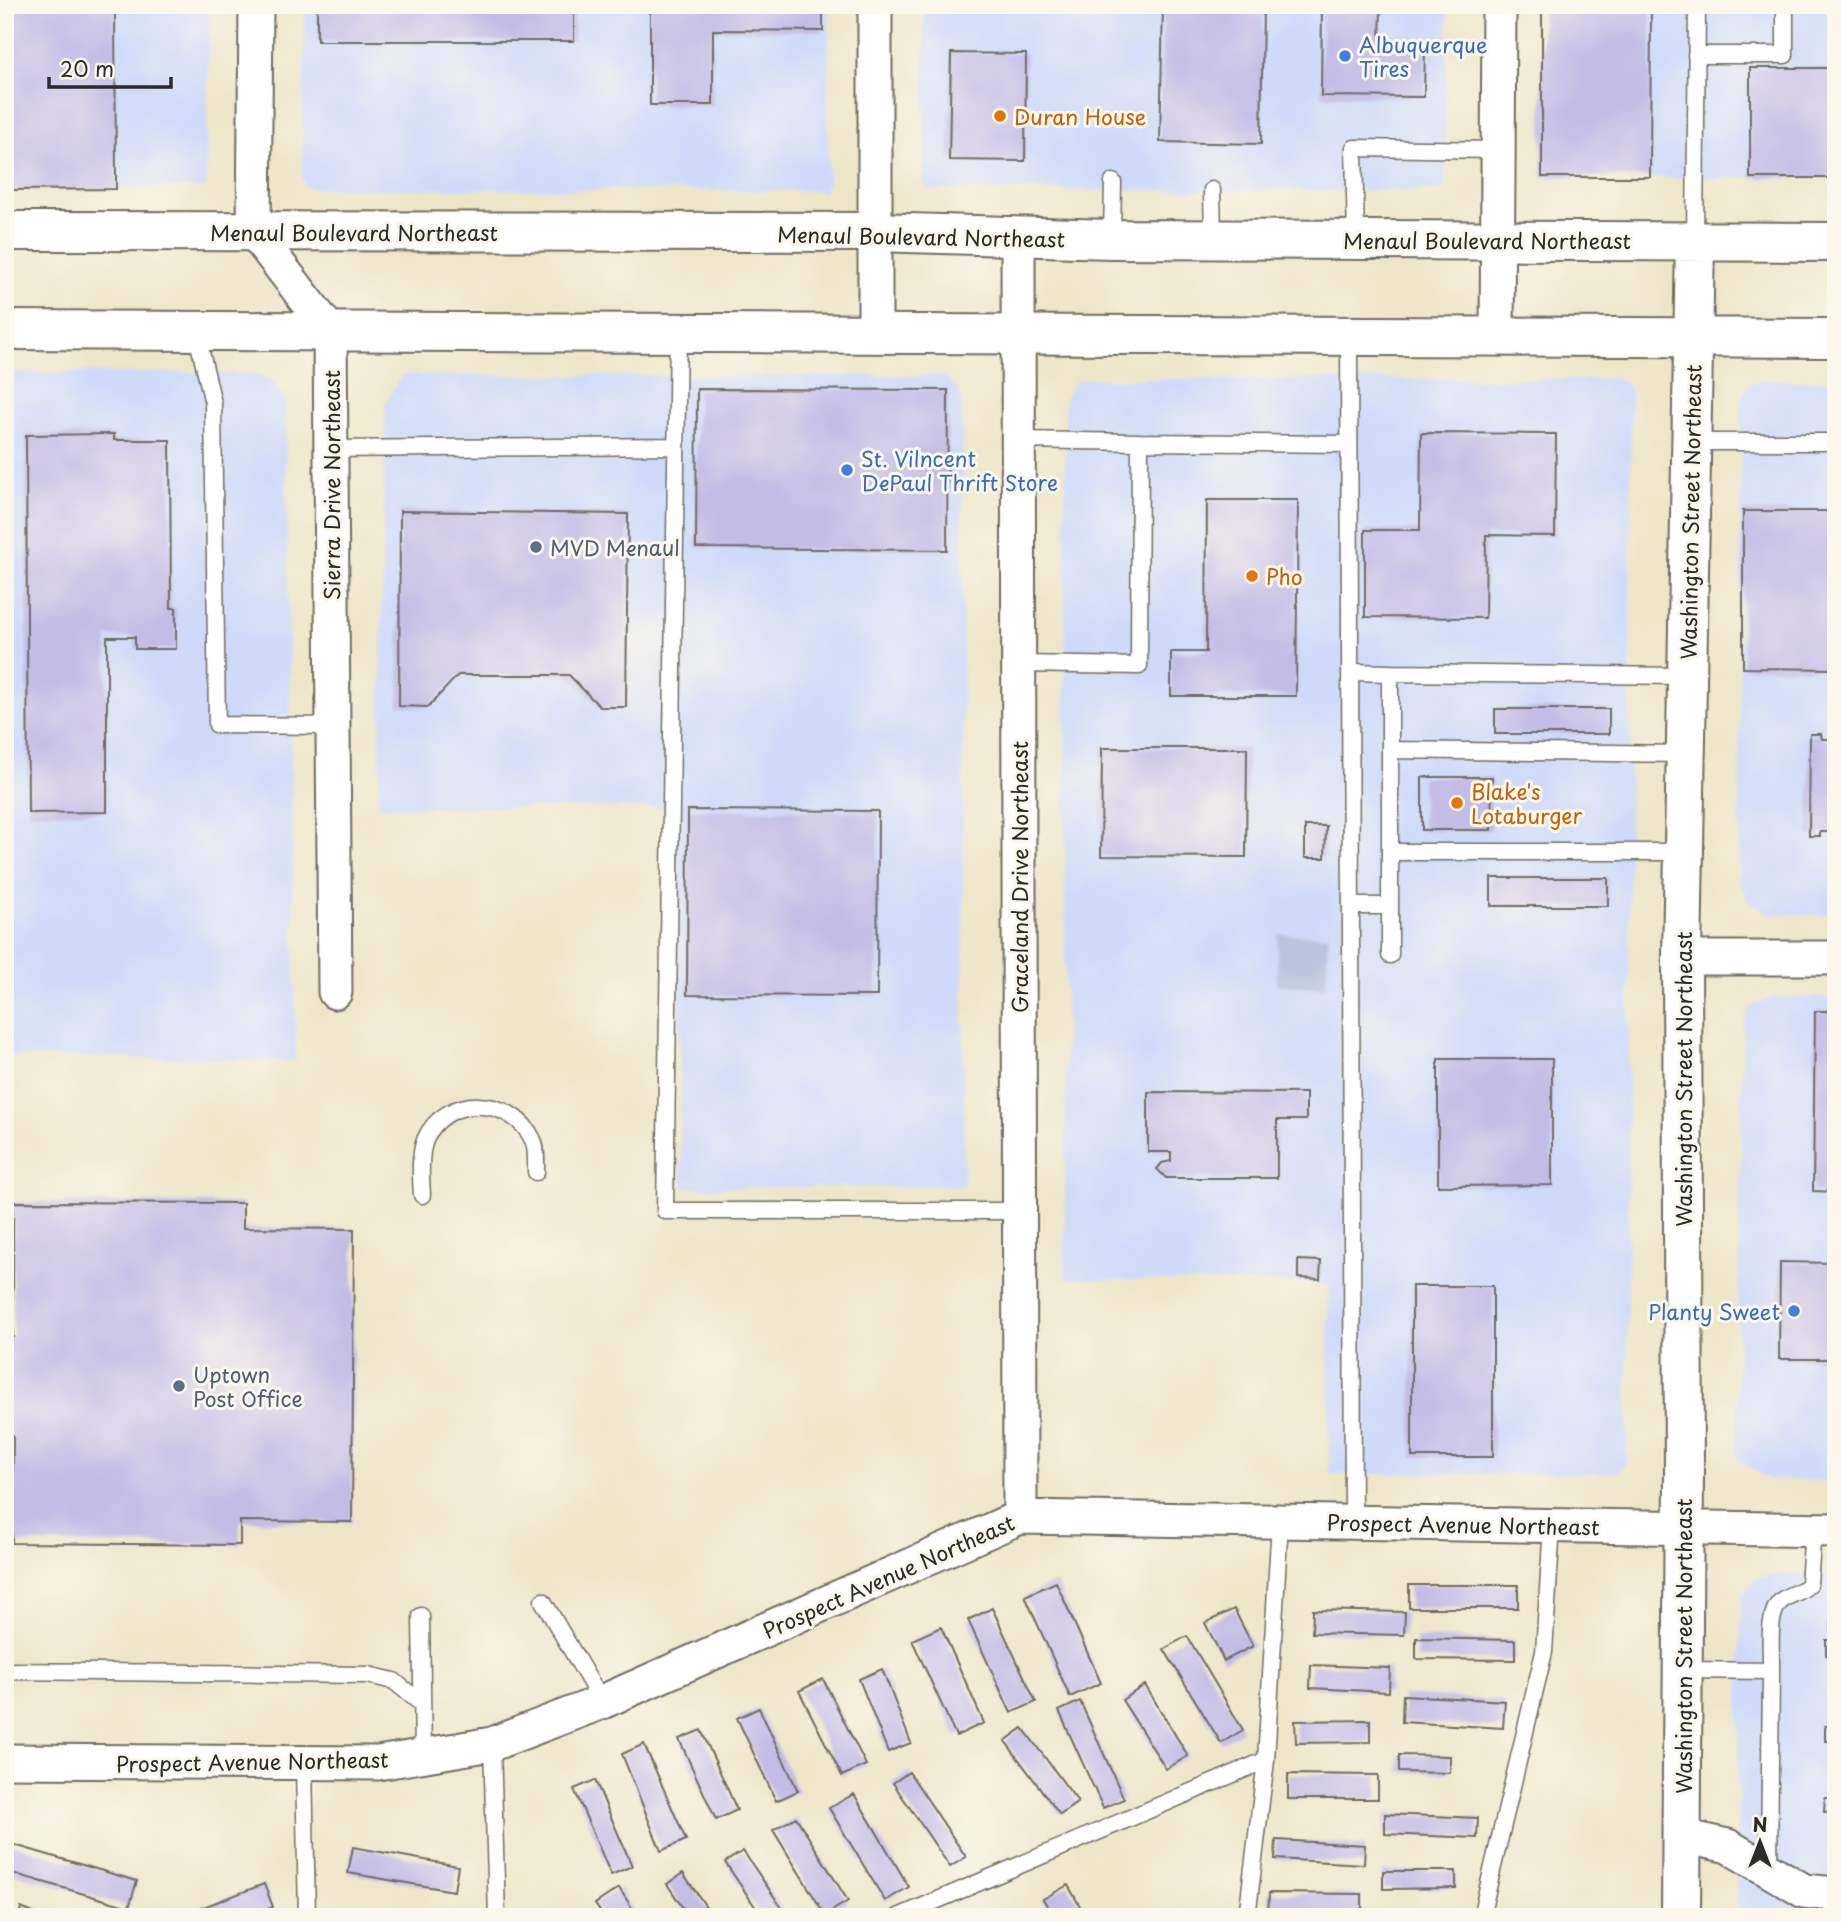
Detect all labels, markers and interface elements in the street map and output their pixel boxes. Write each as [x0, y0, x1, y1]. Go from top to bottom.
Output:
place label: Albuquerque Tires [1359, 28, 1487, 84]
scale bar [49, 46, 172, 90]
marker: Albuquerque Tires [1337, 48, 1353, 64]
text: 20 m [60, 52, 114, 84]
place label: Duran House [1014, 100, 1146, 132]
marker: Duran House [992, 108, 1008, 124]
street label: Menaul Boulevard Northeast [210, 216, 498, 248]
street label: Menaul Boulevard Northeast [777, 217, 1065, 255]
street label: Menaul Boulevard Northeast [1343, 224, 1631, 256]
street label: Washington Street Northeast [1671, 364, 1709, 660]
street label: Sierra Drive Northeast [315, 370, 347, 600]
place label: St. Vilncent DePaul Thrift Store [861, 442, 1058, 498]
marker: St. Vilncent DePaul Thrift Store [839, 462, 855, 478]
place label: MVD Menaul [550, 531, 680, 563]
marker: MVD Menaul [528, 539, 544, 555]
place label: Pho [1266, 560, 1303, 592]
marker: Pho [1244, 568, 1260, 584]
street label: Graceland Drive Northeast [1003, 741, 1035, 1013]
place label: Blake's Lotaburger [1471, 775, 1583, 831]
marker: Blake's Lotaburger [1449, 795, 1465, 811]
street label: Washington Street Northeast [1667, 931, 1699, 1227]
place label: Planty Sweet [1648, 1295, 1780, 1327]
marker: Planty Sweet [1786, 1303, 1802, 1319]
place label: Uptown Post Office [193, 1358, 303, 1414]
marker: Uptown Post Office [171, 1378, 187, 1394]
street label: Washington Street Northeast [1667, 1498, 1699, 1794]
street label: Prospect Avenue Northeast [757, 1506, 1019, 1646]
street label: Prospect Avenue Northeast [1326, 1506, 1600, 1542]
street label: Prospect Avenue Northeast [115, 1743, 389, 1779]
north arrow [1726, 1806, 1796, 1876]
text: N [1752, 1810, 1768, 1838]

